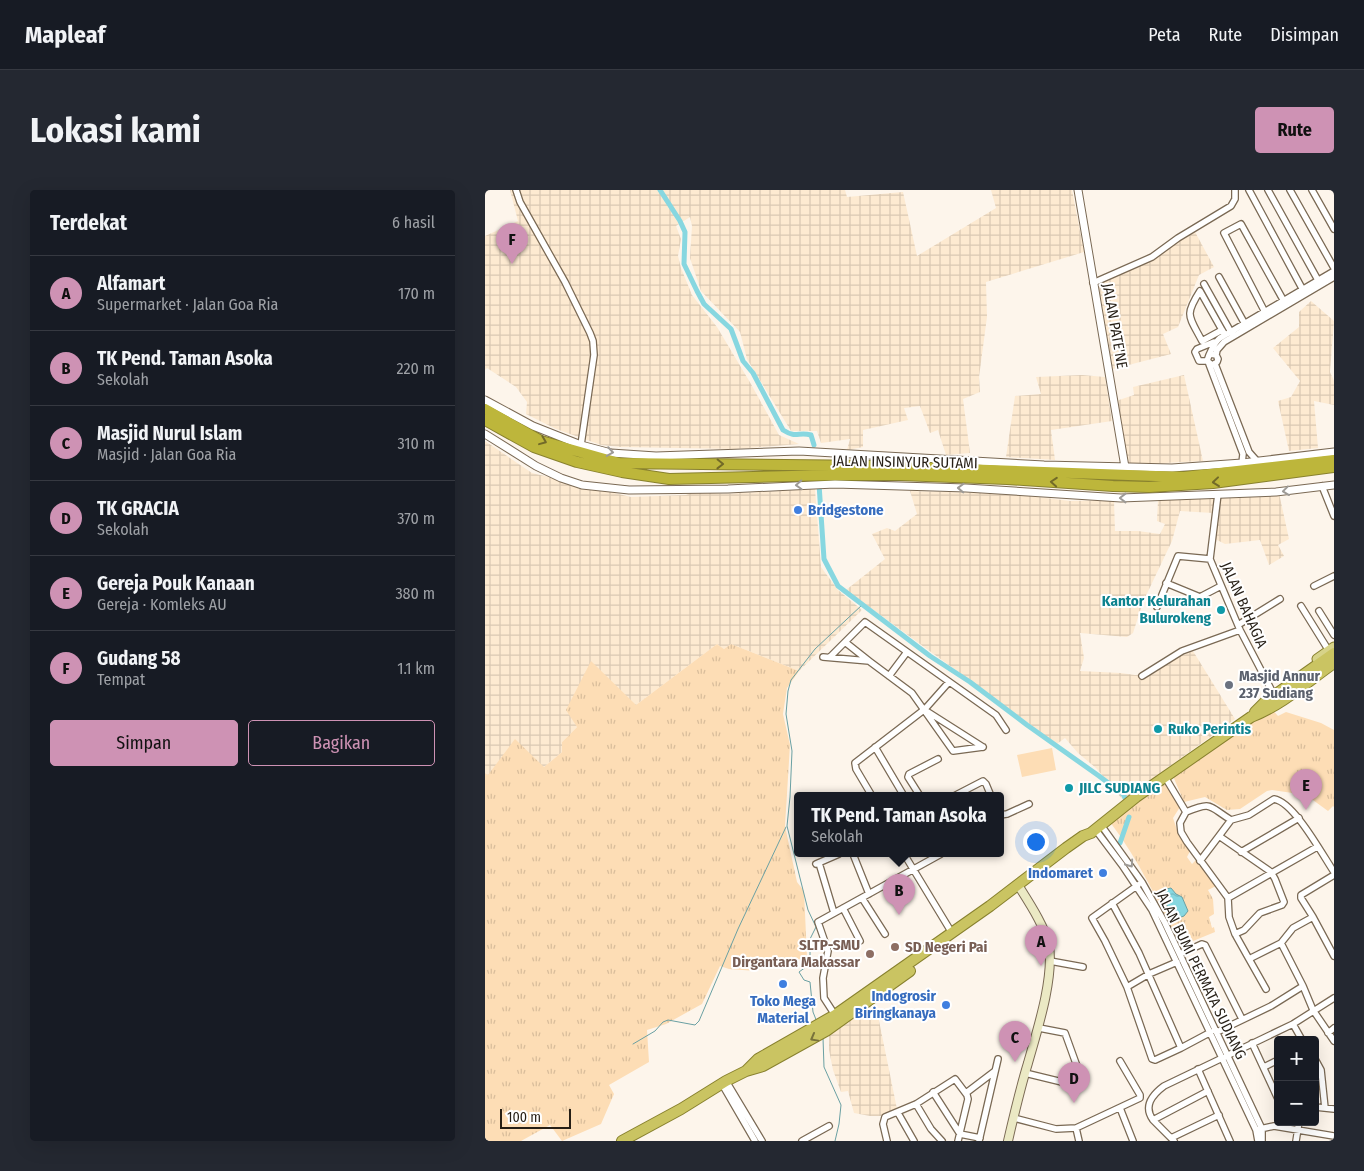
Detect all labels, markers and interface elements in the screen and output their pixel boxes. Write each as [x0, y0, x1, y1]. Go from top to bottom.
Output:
text: Mapleaf [25, 21, 105, 49]
text: Peta [1148, 24, 1180, 46]
text: Rute [1208, 24, 1242, 46]
text: Disimpan [1270, 24, 1339, 46]
button: Rute [1255, 107, 1334, 153]
text: Lokasi kami [30, 109, 201, 151]
text: Terdekat [50, 210, 127, 236]
text: 6 hasil [392, 213, 435, 232]
pin: F [496, 223, 528, 264]
text: Alfamart [97, 272, 165, 295]
street label: JALAN PATE'NE [1099, 282, 1131, 370]
text: A [62, 284, 70, 303]
text: 170 m [398, 284, 435, 303]
text: Supermarket · Jalan Goa Ria [97, 295, 278, 314]
text: TK Pend. Taman Asoka [97, 347, 273, 370]
text: B [62, 359, 70, 378]
text: 220 m [396, 359, 435, 378]
text: Sekolah [97, 370, 149, 389]
text: Masjid Nurul Islam [97, 422, 242, 445]
text: C [62, 434, 70, 453]
text: 310 m [398, 434, 435, 453]
one-way arrow [538, 435, 547, 445]
text: Masjid · Jalan Goa Ria [97, 445, 236, 464]
one-way arrow [606, 447, 614, 457]
street label: JALAN INSINYUR SUTAMI [832, 452, 978, 472]
one-way arrow [716, 459, 724, 469]
one-way arrow [1212, 476, 1220, 487]
one-way arrow [1050, 477, 1058, 488]
one-way arrow [794, 479, 802, 490]
one-way arrow [957, 483, 964, 493]
one-way arrow [1281, 485, 1289, 496]
one-way arrow [1119, 493, 1127, 503]
text: TK GRACIA [97, 497, 179, 520]
place label: Bridgestone [808, 501, 884, 519]
marker: Bridgestone [792, 504, 804, 516]
text: D [61, 509, 71, 528]
text: 370 m [397, 509, 435, 528]
text: Sekolah [97, 520, 149, 539]
street label: JALAN BAHAGIA [1217, 559, 1271, 651]
text: Gereja Pouk Kanaan [97, 572, 255, 595]
text: E [62, 584, 70, 603]
text: 380 m [395, 584, 435, 603]
place label: Kantor Kelurahan Bulurokeng [1102, 592, 1212, 627]
text: Gereja · Komleks AU [97, 595, 227, 614]
marker: Kantor Kelurahan Bulurokeng [1215, 604, 1227, 616]
text: Gudang 58 [97, 647, 181, 670]
text: F [62, 659, 70, 678]
text: 1.1 km [397, 659, 435, 678]
place label: Masjid Annur 237 Sudiang [1238, 667, 1320, 702]
text: Tempat [97, 670, 145, 689]
marker: Masjid Annur 237 Sudiang [1223, 679, 1235, 691]
button: Simpan [50, 720, 238, 766]
button: Bagikan [248, 720, 435, 766]
place label: Ruko Perintis [1168, 720, 1252, 738]
marker: Ruko Perintis [1152, 723, 1164, 735]
pin: E [1290, 769, 1322, 810]
place label: JILC SUDIANG [1078, 779, 1160, 797]
marker: JILC SUDIANG [1063, 782, 1075, 794]
popup [794, 792, 1004, 857]
text: TK Pend. Taman Asoka [811, 804, 987, 827]
text: Sekolah [811, 827, 863, 846]
your location [1023, 829, 1049, 855]
one-way arrow [1124, 858, 1133, 868]
place label: Indomaret [1028, 864, 1094, 882]
marker: Indomaret [1097, 867, 1109, 879]
pin: B [883, 874, 915, 915]
street label: JALAN BUMI PERMATA SUDIANG [1152, 886, 1250, 1062]
pin: A [1025, 925, 1057, 966]
place label: SLTP-SMU Dirgantara Makassar [732, 936, 861, 971]
place label: SD Negeri Pai [905, 938, 988, 956]
marker: SD Negeri Pai [889, 941, 901, 953]
marker: SLTP-SMU Dirgantara Makassar [864, 948, 876, 960]
marker: Toko Mega Material [777, 978, 789, 990]
place label: Indogrosir Biringkanaya [855, 987, 937, 1022]
place label: Toko Mega Material [750, 992, 817, 1027]
marker: Indogrosir Biringkanaya [940, 999, 952, 1011]
pin: C [999, 1021, 1031, 1062]
one-way arrow [810, 1032, 819, 1042]
map controls [1274, 1036, 1319, 1126]
button: + [1274, 1036, 1319, 1081]
pin: D [1058, 1062, 1090, 1103]
button: − [1274, 1081, 1319, 1126]
scale bar [500, 1106, 571, 1129]
text: 100 m [507, 1109, 541, 1126]

